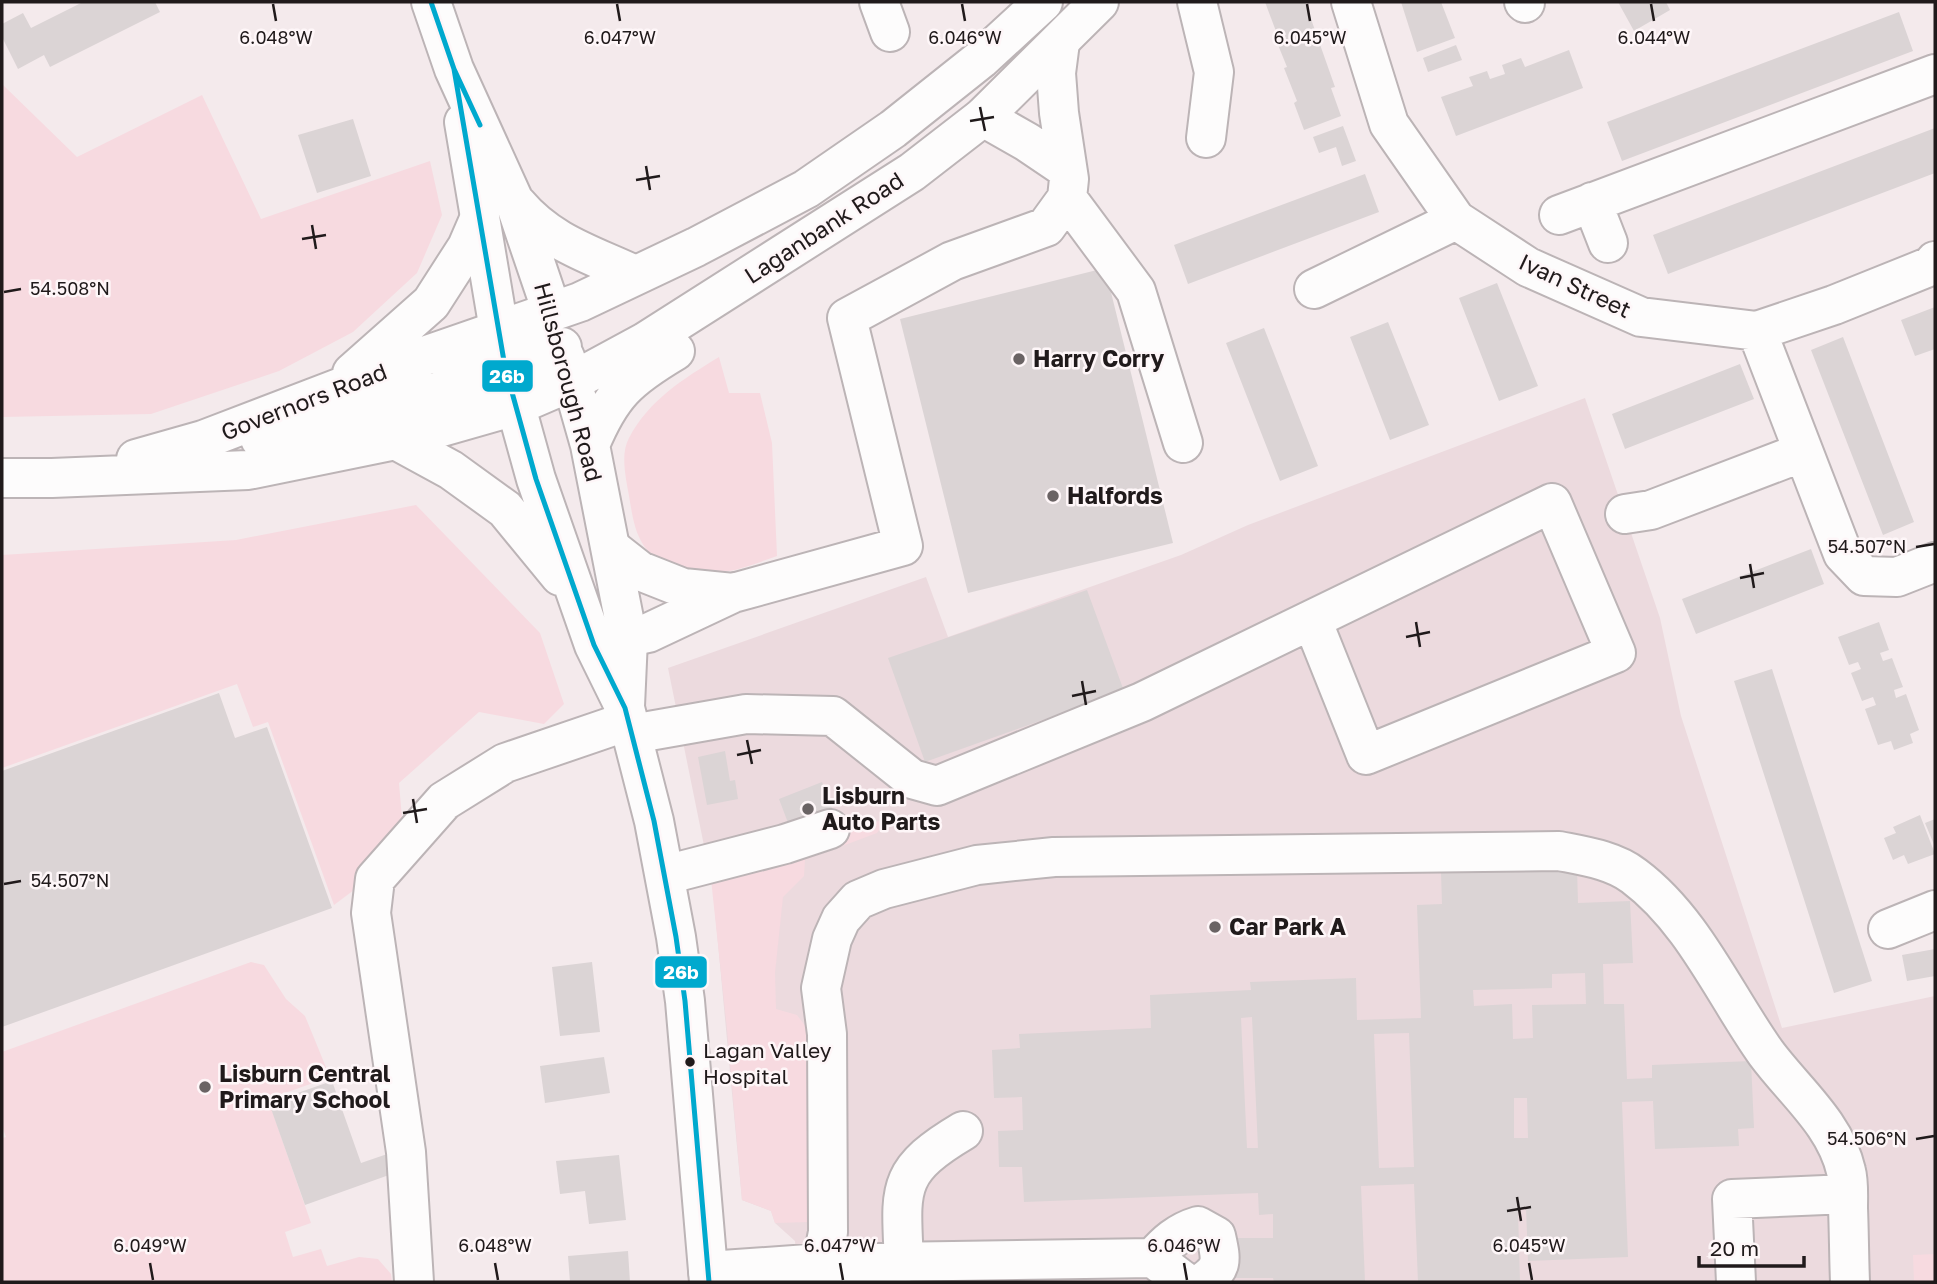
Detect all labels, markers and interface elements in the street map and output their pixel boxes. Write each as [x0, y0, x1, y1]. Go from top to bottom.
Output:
text: 6.048°W [239, 26, 313, 48]
text: 6.047°W [584, 26, 656, 48]
text: 6.046°W [928, 26, 1002, 48]
text: 6.045°W [1273, 26, 1347, 48]
text: 6.044°W [1618, 26, 1690, 48]
street label: Laganbank Road [739, 165, 908, 289]
street label: Ivan Street [1515, 247, 1636, 323]
text: 54.508°N [30, 277, 110, 299]
street label: Hillsborough Road [529, 279, 609, 485]
place label: Harry Corry [1033, 344, 1165, 372]
marker: Harry Corry [1011, 351, 1027, 367]
street label: Governors Road [217, 357, 391, 446]
line badge: 26b [481, 359, 534, 393]
text: 26b [489, 364, 525, 387]
place label: Halfords [1067, 481, 1163, 509]
marker: Halfords [1045, 488, 1061, 504]
text: 54.507°N [1828, 535, 1906, 557]
place label: Lisburn Auto Parts [822, 781, 940, 835]
marker: Lisburn Auto Parts [800, 801, 816, 817]
text: 54.507°N [31, 869, 109, 891]
place label: Car Park A [1229, 912, 1347, 940]
marker: Car Park A [1207, 919, 1223, 935]
line badge: 26b [654, 955, 708, 989]
text: 26b [663, 960, 699, 983]
place label: Lagan Valley Hospital [703, 1037, 832, 1089]
marker: Lagan Valley Hospital [683, 1055, 697, 1069]
place label: Lisburn Central Primary School [219, 1059, 391, 1113]
marker: Lisburn Central Primary School [197, 1079, 213, 1095]
text: 54.506°N [1827, 1127, 1907, 1149]
scale bar [1699, 1224, 1804, 1268]
text: 6.049°W [113, 1234, 187, 1256]
text: 6.048°W [458, 1234, 532, 1256]
text: 6.047°W [804, 1234, 876, 1256]
text: 6.046°W [1147, 1234, 1221, 1256]
text: 6.045°W [1492, 1234, 1566, 1256]
text: 20 m [1710, 1235, 1759, 1261]

